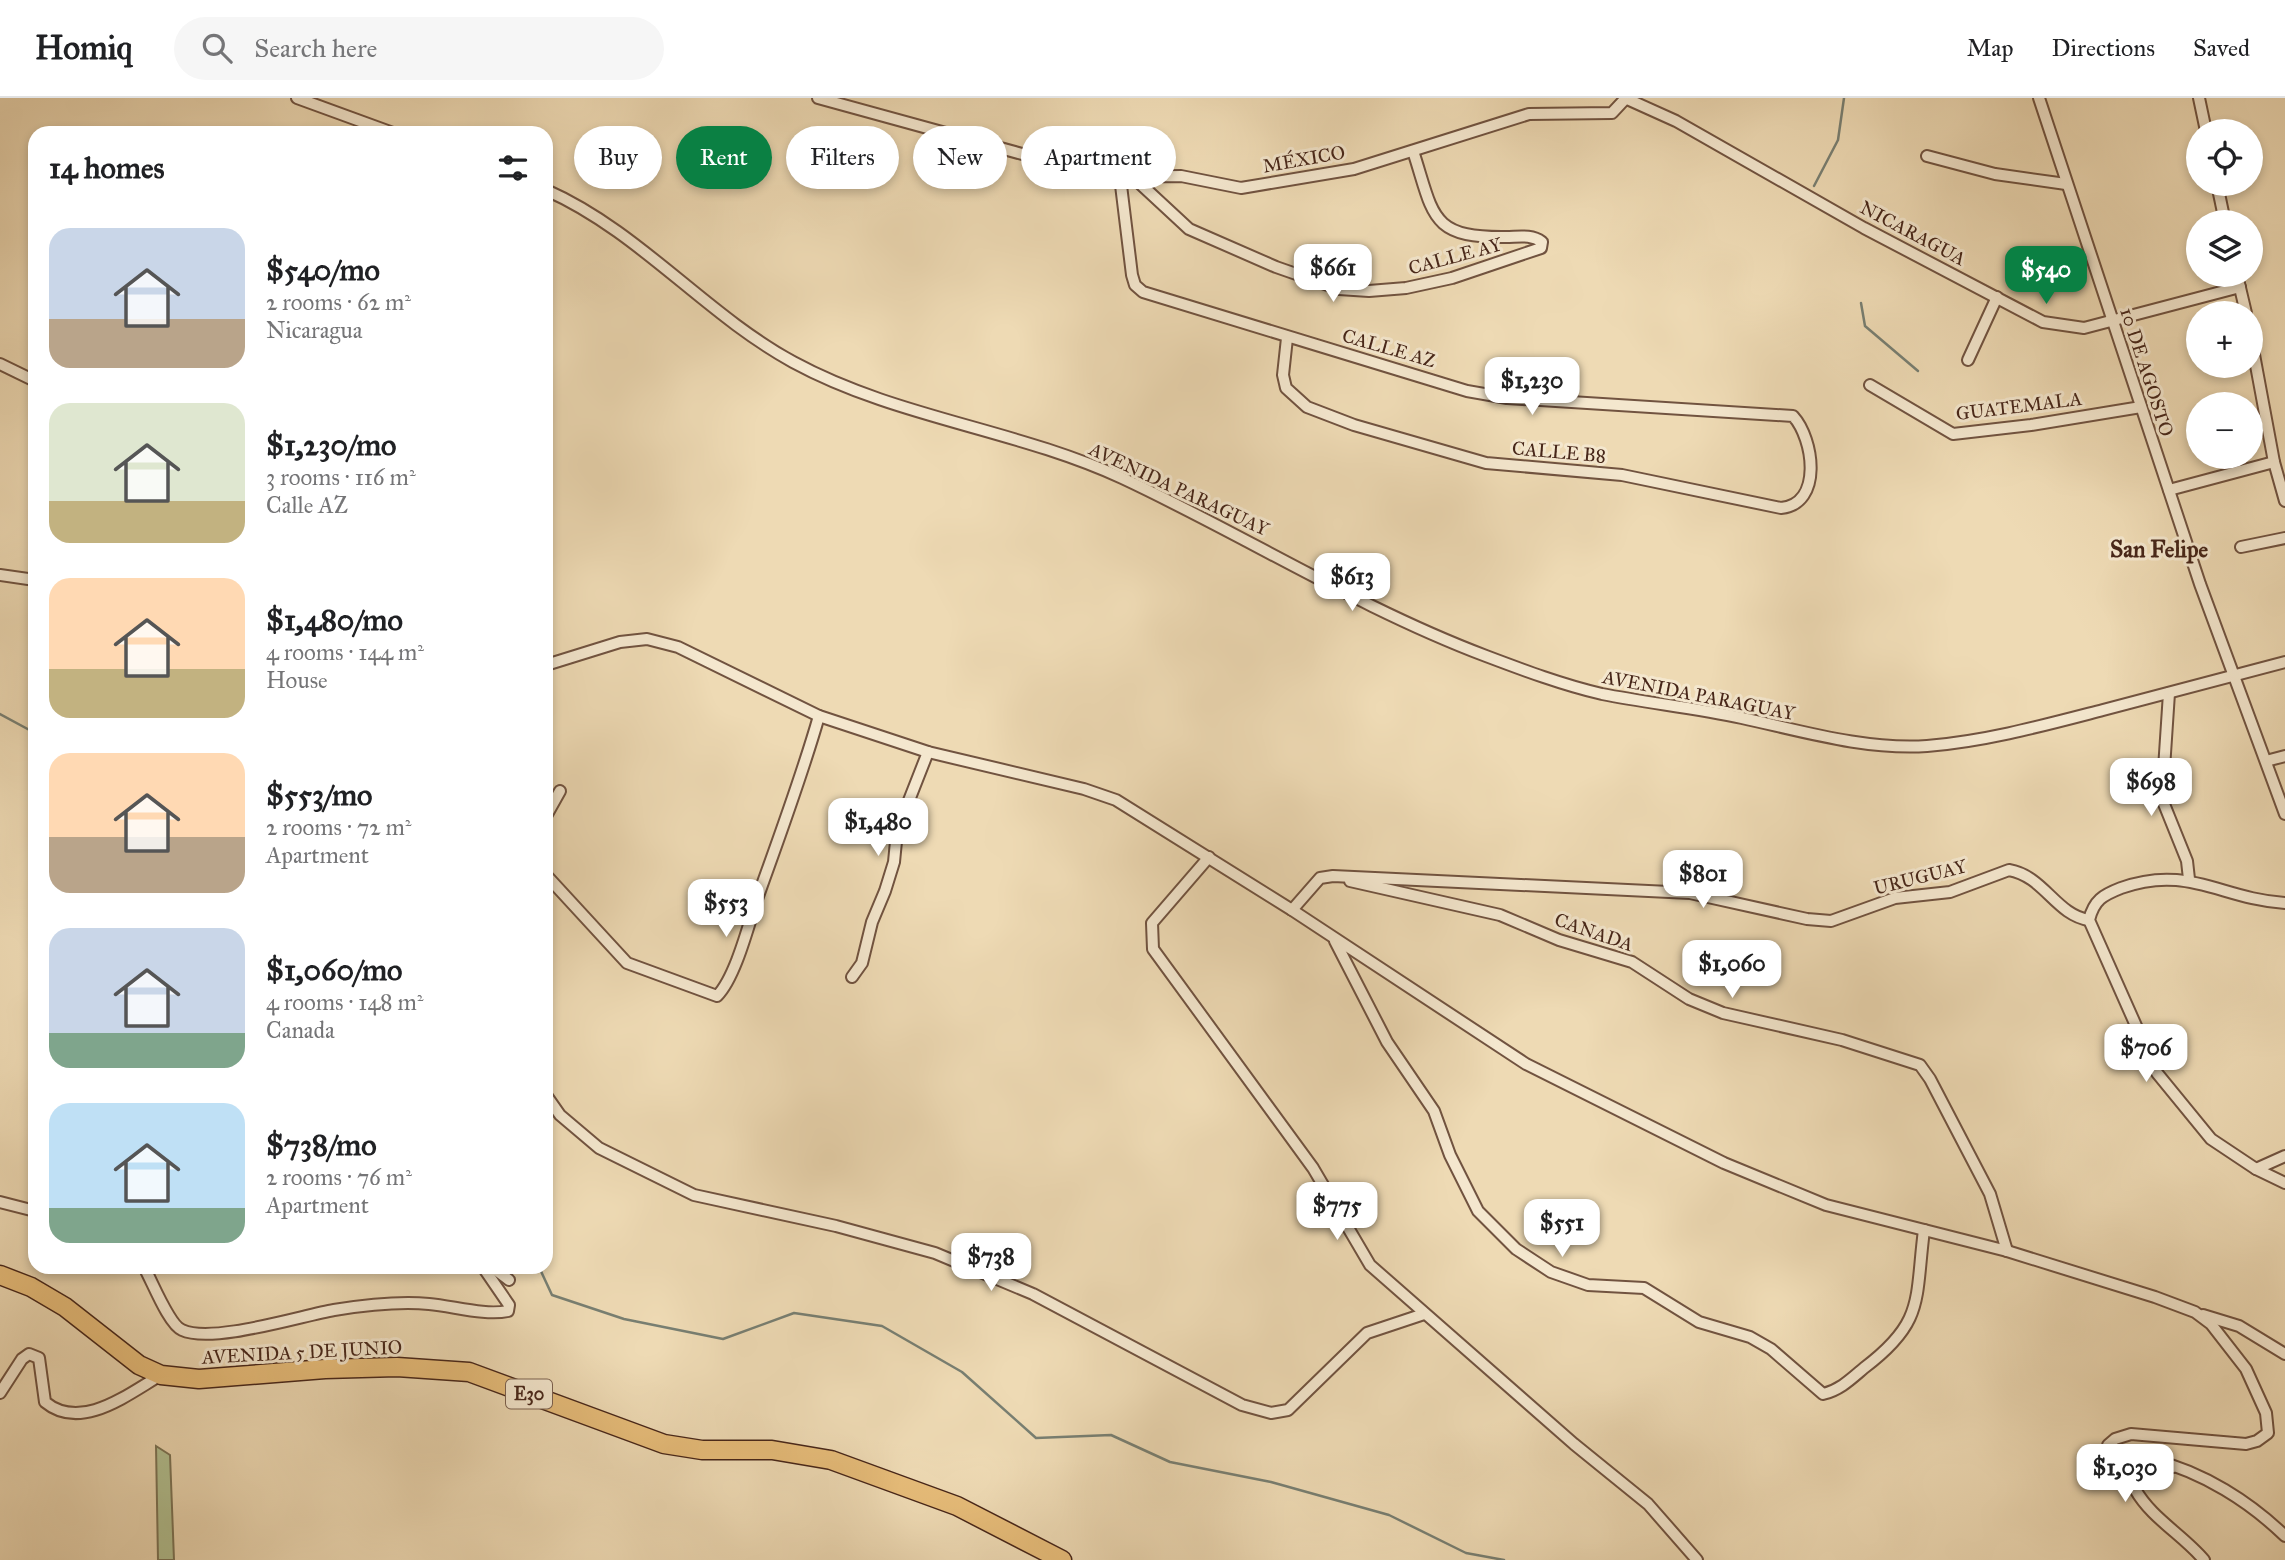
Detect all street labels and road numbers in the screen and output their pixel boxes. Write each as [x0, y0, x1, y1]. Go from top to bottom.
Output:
street label: MÉXICO [1261, 139, 1347, 178]
street label: NICARAGUA [1856, 196, 1970, 271]
street label: CALLE AY [1406, 232, 1505, 280]
street label: 10 DE AGOSTO [2115, 305, 2179, 439]
street label: CALLE AZ [1340, 324, 1439, 372]
street label: GUATEMALA [1955, 387, 2084, 425]
street label: CALLE B8 [1511, 436, 1607, 468]
street label: AVENIDA PARAGUAY [1085, 437, 1273, 541]
street label: AVENIDA PARAGUAY [1600, 665, 1798, 725]
street label: URUGUAY [1871, 854, 1970, 900]
street label: CANADA [1551, 908, 1637, 956]
street label: AVENIDA 5 DE JUNIO [200, 1335, 403, 1370]
road number: E30 [506, 1380, 552, 1408]

